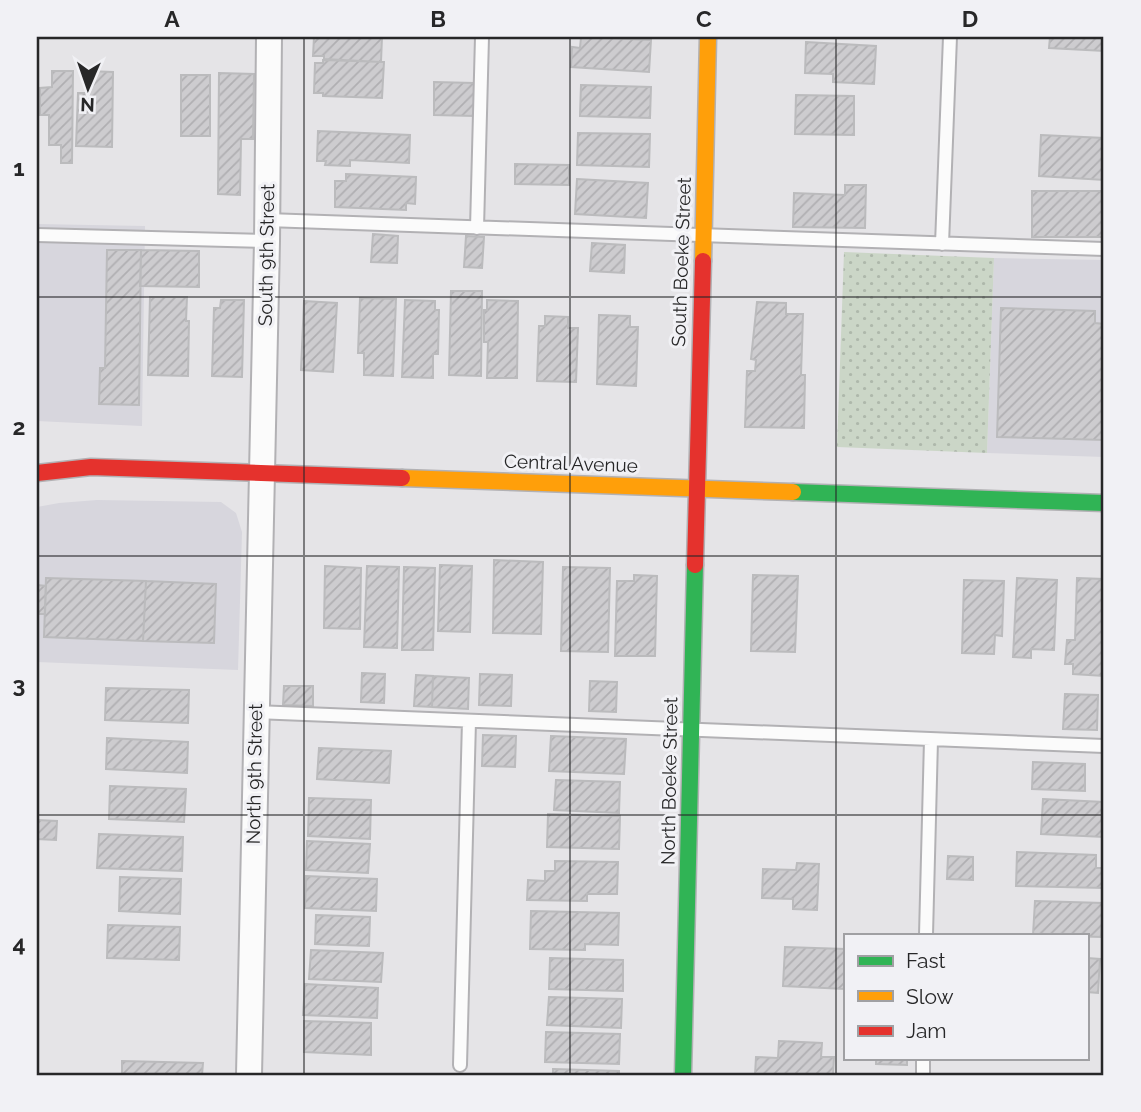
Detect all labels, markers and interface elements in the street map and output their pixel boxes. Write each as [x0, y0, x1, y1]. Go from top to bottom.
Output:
text: A [164, 5, 180, 32]
text: B [430, 5, 446, 32]
text: C [696, 5, 712, 32]
text: D [962, 5, 978, 32]
north arrow [52, 52, 122, 122]
text: N [80, 94, 95, 116]
text: 1 [13, 154, 25, 181]
street label: South Boeke Street [667, 176, 695, 347]
street label: South 9th Street [254, 183, 278, 326]
text: 2 [13, 413, 25, 440]
street label: Central Avenue [504, 450, 638, 476]
text: 3 [13, 671, 25, 698]
street label: North Boeke Street [657, 696, 681, 865]
street label: North 9th Street [242, 703, 266, 845]
text: 4 [12, 930, 26, 957]
legend [844, 934, 1088, 1060]
text: Fast [906, 948, 946, 973]
text: Slow [906, 984, 954, 1009]
text: Jam [906, 1018, 947, 1043]

